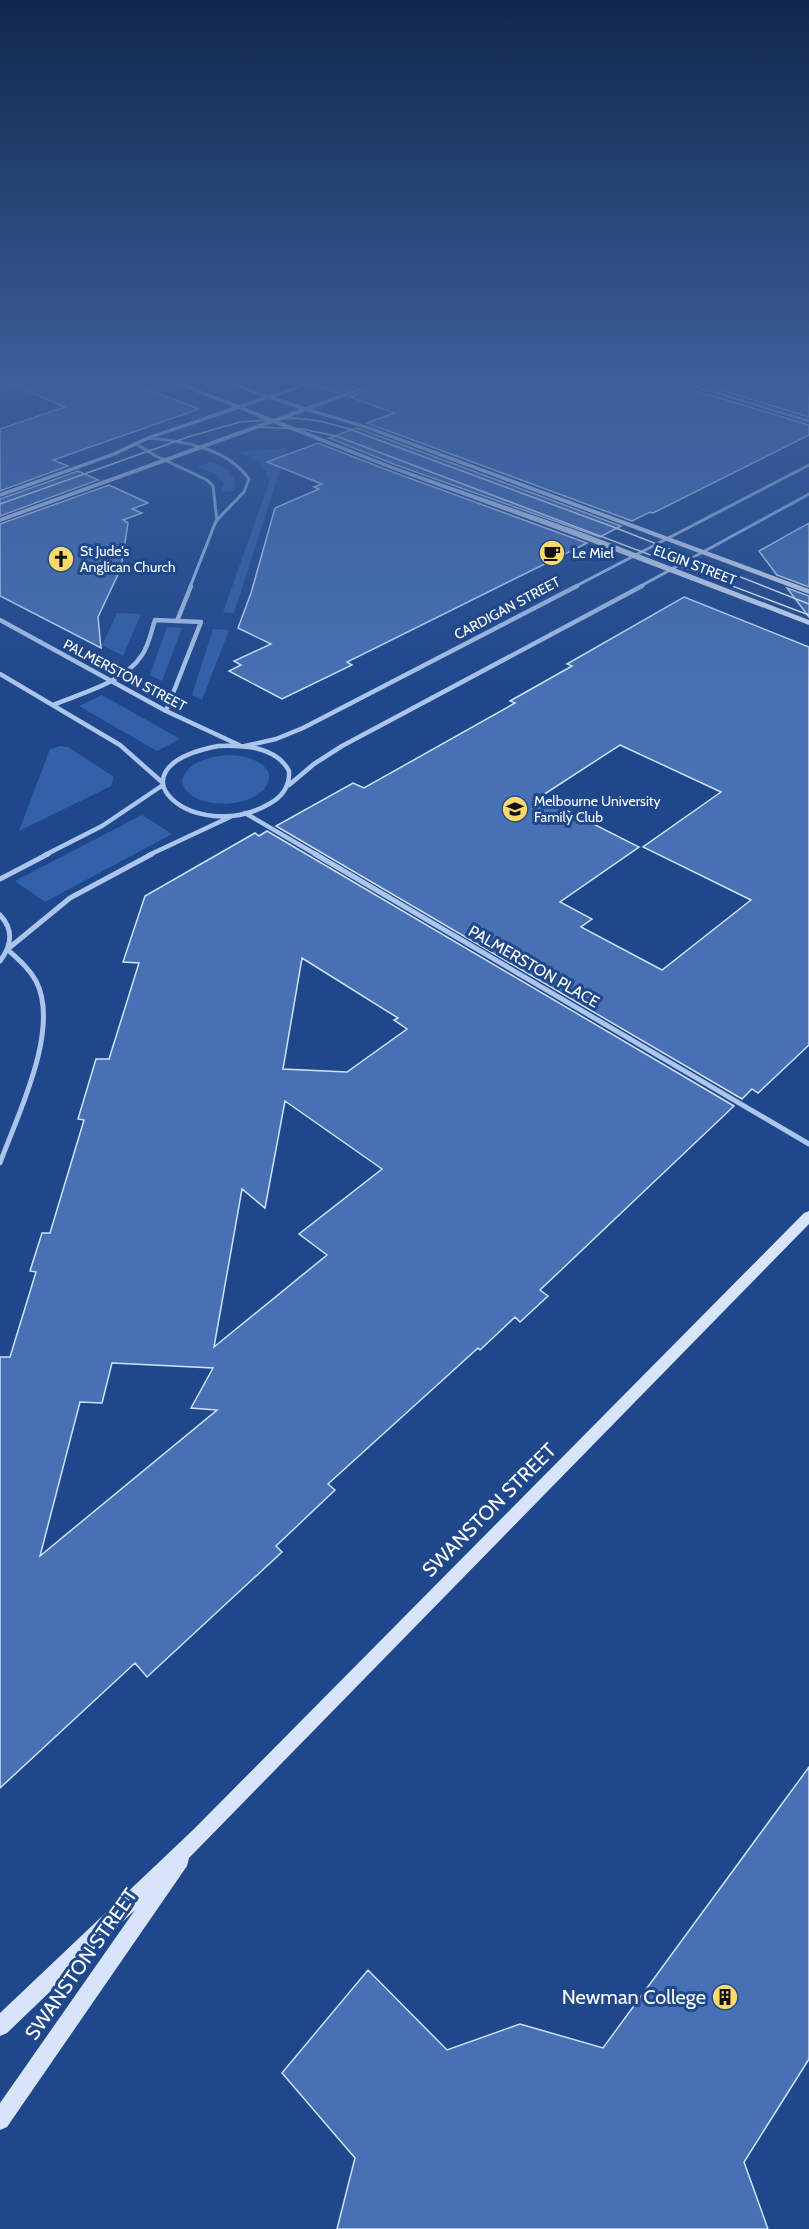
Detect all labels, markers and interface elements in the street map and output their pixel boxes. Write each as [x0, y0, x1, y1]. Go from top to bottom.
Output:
cafe icon: Le Miel [537, 538, 567, 568]
street label: ELGIN STREET [651, 541, 740, 589]
place label: St Jude's Anglican Church [80, 542, 175, 576]
church icon: St Jude's Anglican Church [46, 544, 76, 574]
place label: Le Miel [572, 544, 615, 562]
street label: CARDIGAN STREET [451, 572, 564, 644]
street label: PALMERSTON STREET [60, 635, 190, 715]
place label: Melbourne University Family Club [534, 792, 661, 826]
school or university icon: Melbourne University Family Club [500, 794, 530, 824]
street label: PALMERSTON PLACE [465, 921, 603, 1012]
street label: SWANSTON STREET [417, 1438, 561, 1582]
street label: SWANSTON STREET [20, 1883, 142, 2044]
building icon: Newman College [710, 1982, 740, 2012]
place label: Newman College [562, 1985, 706, 2009]

